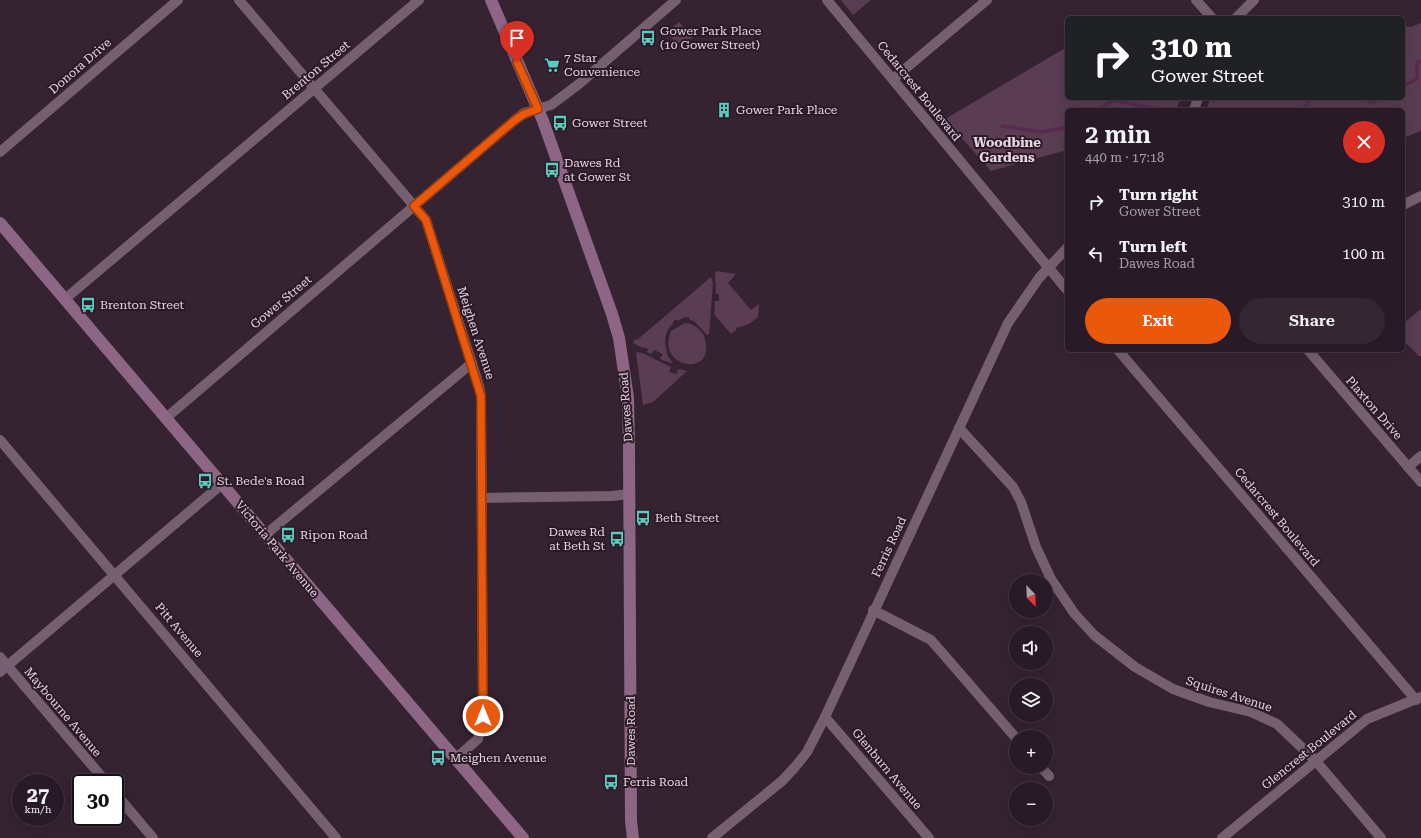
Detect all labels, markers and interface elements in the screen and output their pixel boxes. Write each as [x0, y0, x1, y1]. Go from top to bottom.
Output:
pin [500, 21, 534, 62]
place label: Gower Park Place (10 Gower Street) [660, 24, 762, 52]
icon: arrive [506, 27, 528, 49]
bus stop icon: Gower Park Place (10 Gower Street) [639, 29, 657, 47]
text: 310 m [1151, 31, 1232, 64]
icon: right [1085, 32, 1137, 84]
street label: Donora Drive [46, 35, 114, 97]
street label: Brenton Street [279, 37, 353, 102]
street label: Cedarcrest Boulevard [874, 38, 964, 144]
place label: 7 Star Convenience [564, 51, 641, 79]
supermarket icon: 7 Star Convenience [543, 56, 561, 74]
text: Gower Street [1151, 65, 1264, 86]
building icon: Gower Park Place [715, 101, 733, 119]
place label: Gower Park Place [736, 103, 838, 117]
bus stop icon: Gower Street [551, 114, 569, 132]
place label: Gower Street [572, 116, 648, 130]
text: 2 min [1085, 121, 1151, 149]
button: close [1343, 121, 1385, 163]
district label: Woodbine Gardens [973, 135, 1041, 165]
text: 440 m · 17:18 [1085, 150, 1164, 165]
place label: Dawes Rd at Gower St [564, 156, 631, 184]
bus stop icon: Dawes Rd at Gower St [543, 161, 561, 179]
text: Turn right [1119, 186, 1198, 204]
icon: right [1085, 191, 1107, 213]
text: 310 m [1342, 193, 1385, 211]
text: Gower Street [1119, 204, 1201, 219]
text: Turn left [1119, 238, 1187, 256]
icon: left [1085, 243, 1107, 265]
text: 100 m [1342, 245, 1385, 263]
text: Dawes Road [1119, 256, 1195, 271]
street label: Gower Street [248, 272, 315, 332]
street label: Meighen Avenue [454, 285, 498, 382]
bus stop icon: Brenton Street [79, 296, 97, 314]
place label: Brenton Street [100, 298, 185, 312]
button: Exit [1085, 298, 1231, 344]
button: Share [1239, 298, 1385, 344]
street label: Dawes Road [617, 371, 635, 442]
street label: Plaxton Drive [1343, 374, 1406, 443]
street label: Cedarcrest Boulevard [1232, 465, 1323, 569]
bus stop icon: St. Bede's Road [196, 472, 214, 490]
place label: St. Bede's Road [217, 474, 305, 488]
street label: Victoria Park Avenue [233, 498, 322, 600]
bus stop icon: Beth Street [634, 509, 652, 527]
place label: Beth Street [655, 511, 720, 525]
street label: Ferris Road [869, 514, 909, 580]
place label: Dawes Rd at Beth St [549, 525, 606, 553]
bus stop icon: Ripon Road [279, 526, 297, 544]
place label: Ripon Road [300, 528, 368, 542]
bus stop icon: Dawes Rd at Beth St [608, 530, 626, 548]
north arrow [1009, 574, 1053, 618]
map controls [1009, 574, 1053, 826]
street label: Pitt Avenue [152, 600, 206, 660]
button: sound [1009, 626, 1053, 670]
street label: Maybourne Avenue [21, 664, 105, 760]
street label: Squires Avenue [1184, 673, 1274, 715]
button: layers [1009, 678, 1053, 722]
position arrow [462, 695, 504, 737]
street label: Dawes Road [624, 696, 638, 766]
street label: Glencrest Boulevard [1259, 707, 1359, 792]
street label: Glenburn Avenue [849, 726, 925, 813]
button: + [1009, 730, 1053, 774]
bus stop icon: Meighen Avenue [429, 749, 447, 767]
place label: Meighen Avenue [450, 751, 547, 765]
bus stop icon: Ferris Road [602, 773, 620, 791]
speed limit sign: 30 [72, 774, 124, 826]
place label: Ferris Road [623, 775, 689, 789]
button: − [1009, 782, 1053, 826]
text: 27 [27, 783, 49, 807]
text: km/h [25, 804, 51, 815]

